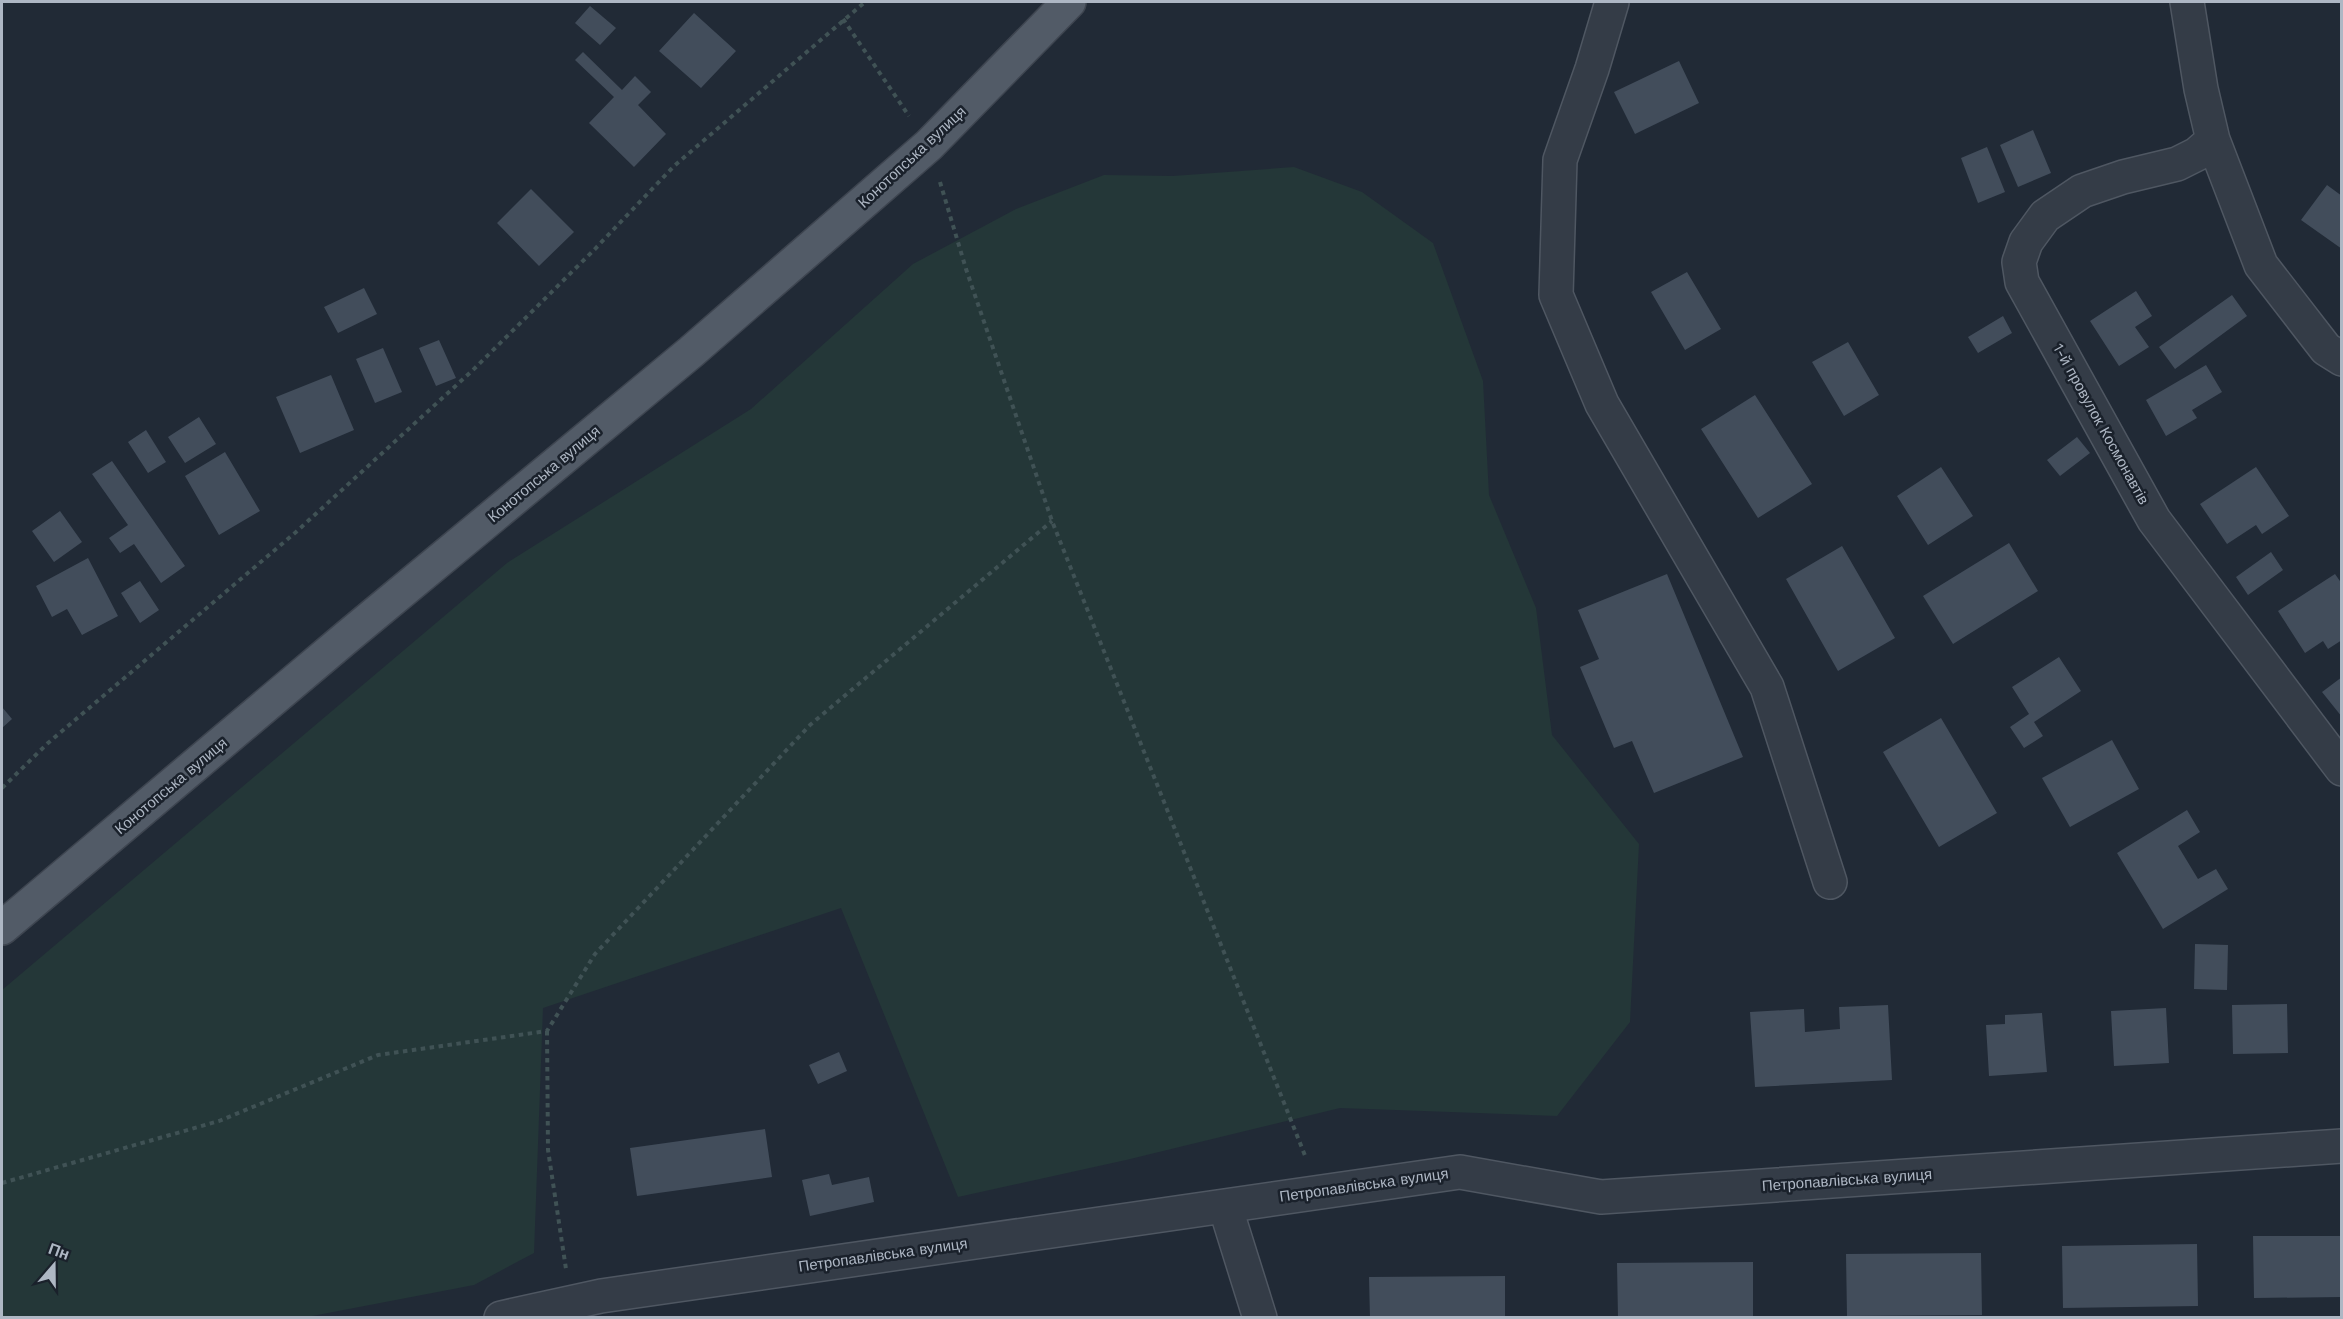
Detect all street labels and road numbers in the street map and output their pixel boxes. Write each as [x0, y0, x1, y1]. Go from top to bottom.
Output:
street label: Конотопська вулиця [854, 102, 970, 212]
street label: 1-й провулок Космонавтів [2049, 340, 2153, 508]
street label: Конотопська вулиця [484, 422, 604, 526]
street label: Конотопська вулиця [111, 734, 231, 838]
street label: Петропавлівська вулиця [1278, 1164, 1450, 1206]
street label: Петропавлівська вулиця [1761, 1165, 1933, 1195]
street label: Петропавлівська вулиця [797, 1234, 969, 1276]

